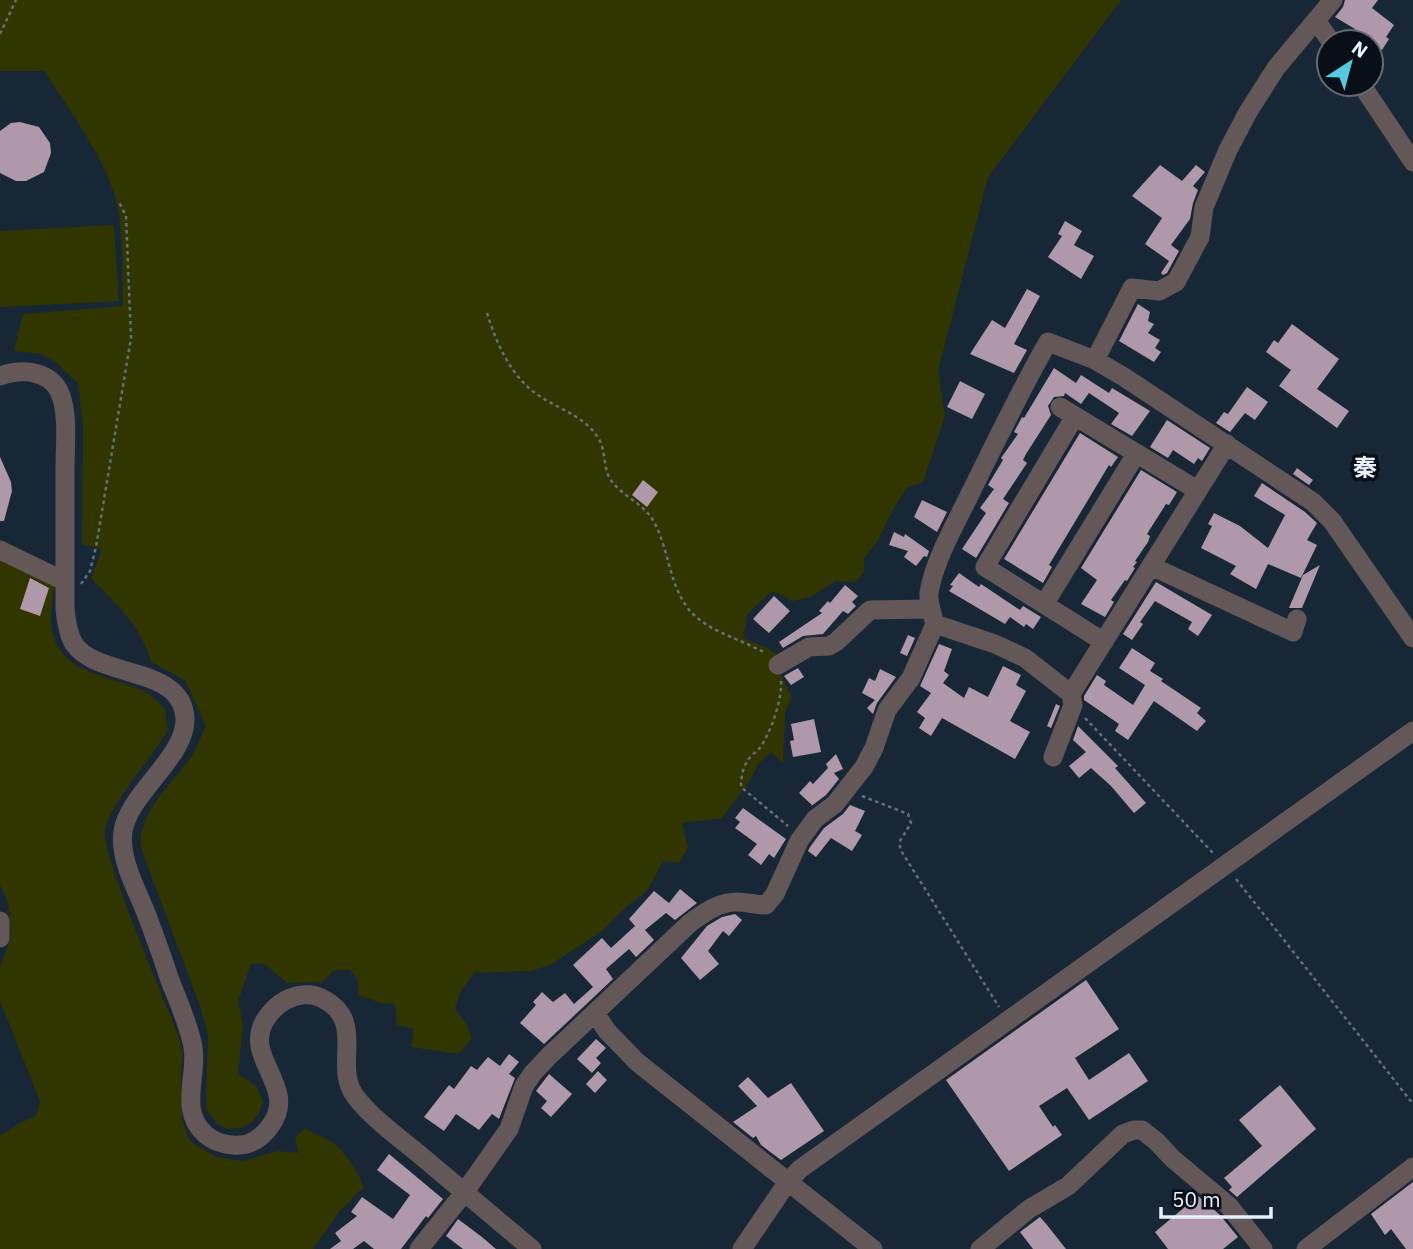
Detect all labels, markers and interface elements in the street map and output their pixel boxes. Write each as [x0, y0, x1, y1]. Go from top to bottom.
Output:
north arrow [1315, 28, 1385, 98]
text: N [1347, 35, 1373, 63]
district label: 秦 [1353, 451, 1377, 483]
scale bar [1161, 1176, 1271, 1220]
text: 50 m [1172, 1185, 1221, 1213]

